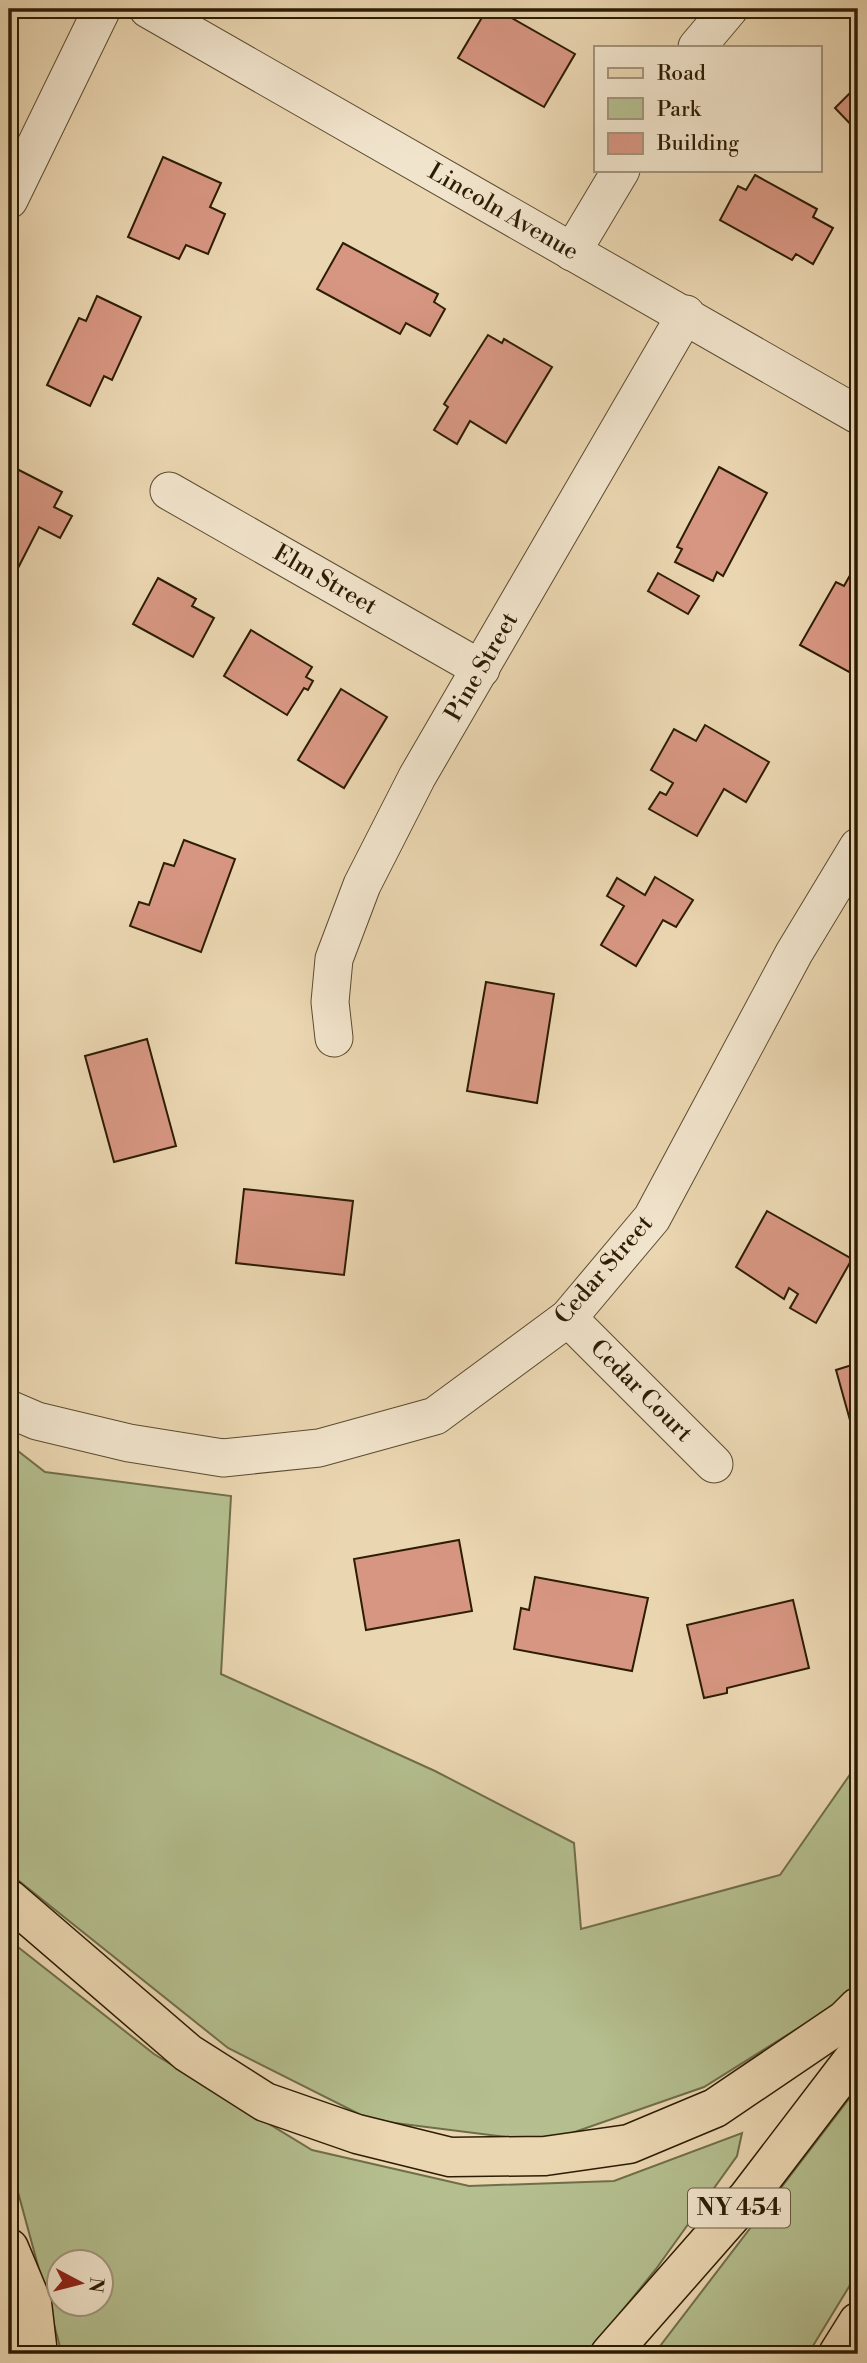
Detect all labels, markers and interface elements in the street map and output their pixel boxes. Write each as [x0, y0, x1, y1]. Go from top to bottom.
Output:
legend [594, 46, 822, 172]
text: Road [657, 61, 706, 87]
text: Park [657, 97, 702, 123]
text: Building [656, 131, 739, 157]
street label: Lincoln Avenue [422, 157, 584, 267]
street label: Elm Street [268, 538, 383, 622]
street label: Pine Street [439, 607, 525, 727]
street label: Cedar Street [548, 1209, 660, 1331]
street label: Cedar Court [583, 1333, 699, 1449]
road number: NY 454 [688, 2188, 790, 2228]
north arrow [46, 2248, 116, 2318]
text: N [83, 2276, 109, 2294]

